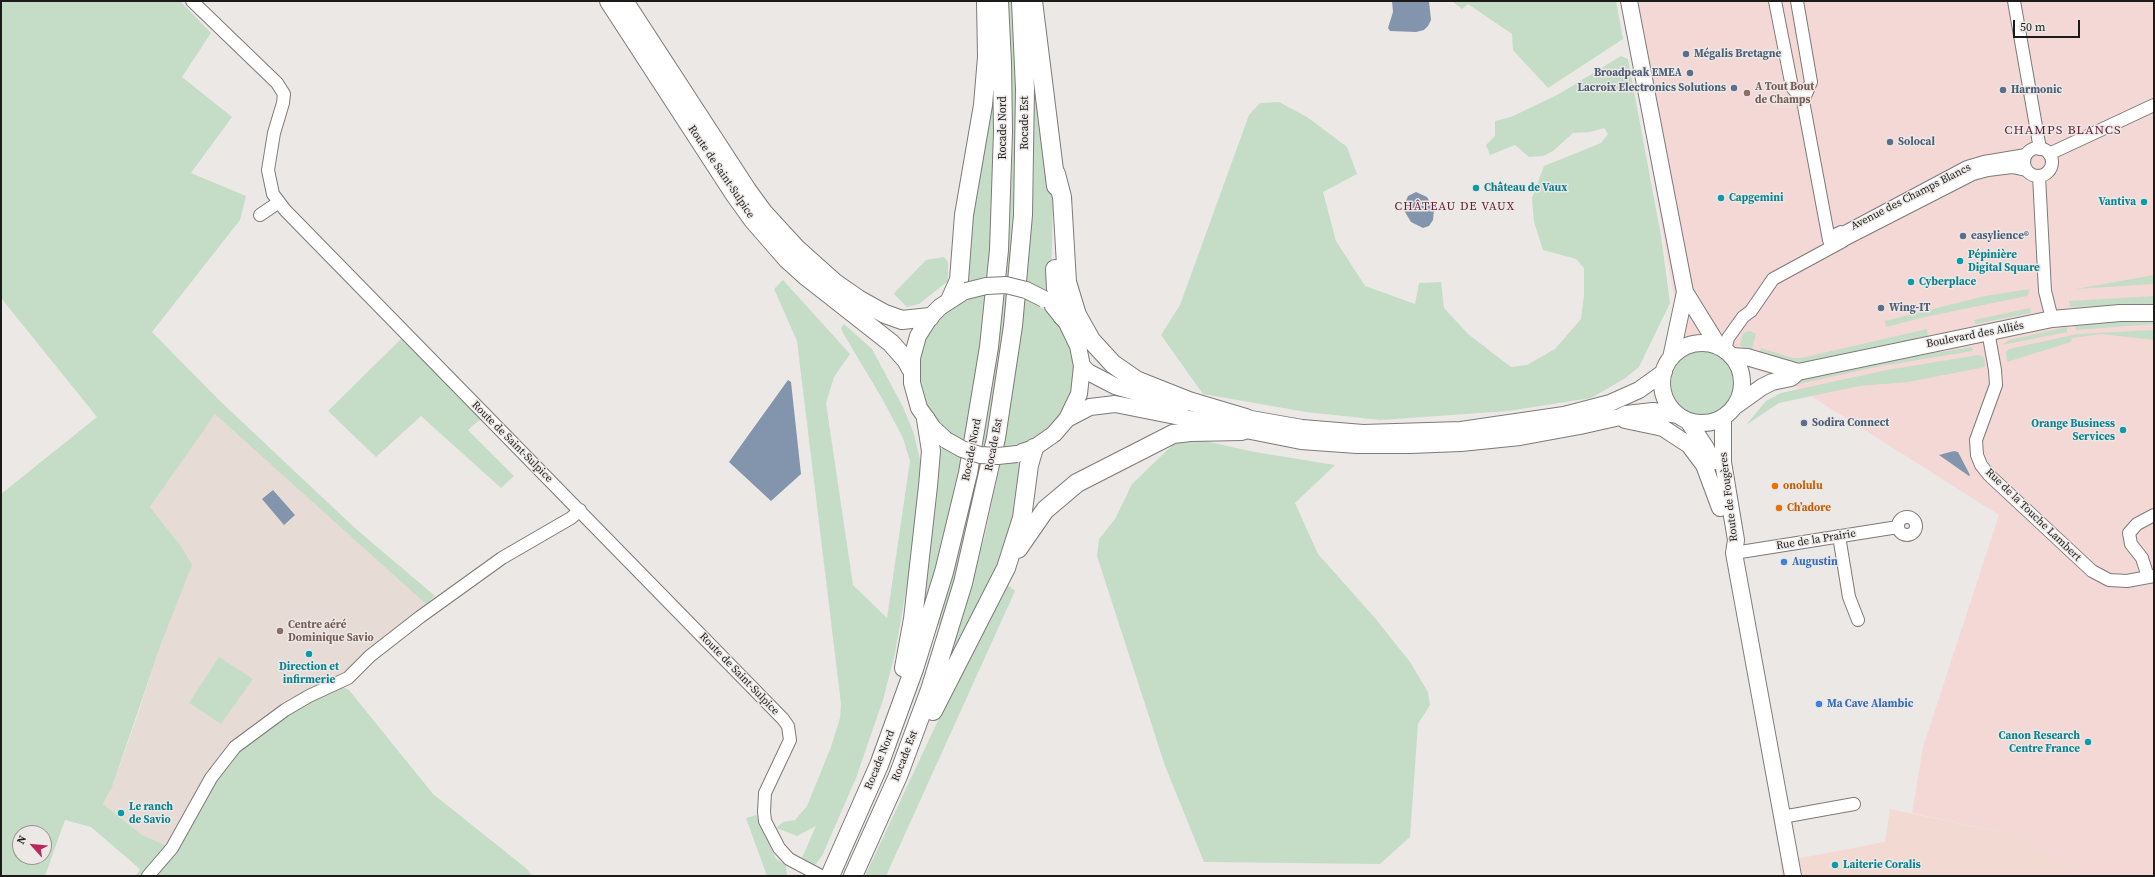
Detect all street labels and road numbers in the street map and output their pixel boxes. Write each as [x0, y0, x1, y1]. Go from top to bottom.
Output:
street label: Rocade Nord [996, 96, 1010, 160]
street label: Rocade Est [1018, 96, 1032, 150]
street label: Route de Saint-Sulpice [685, 123, 757, 221]
street label: Avenue des Champs Blancs [1849, 161, 1973, 233]
street label: Boulevard des Alliés [1925, 319, 2025, 351]
street label: Route de Saint-Sulpice [469, 399, 555, 485]
street label: Rocade Nord [959, 418, 985, 482]
street label: Rocade Est [982, 418, 1006, 472]
street label: Route de Fougères [1717, 452, 1741, 542]
street label: Rue de la Touche Lambert [1982, 466, 2084, 564]
street label: Rue de la Prairie [1775, 527, 1857, 553]
street label: Route de Saint-Sulpice [696, 630, 782, 718]
street label: Rocade Nord [862, 728, 898, 792]
street label: Rocade Est [889, 729, 921, 783]

